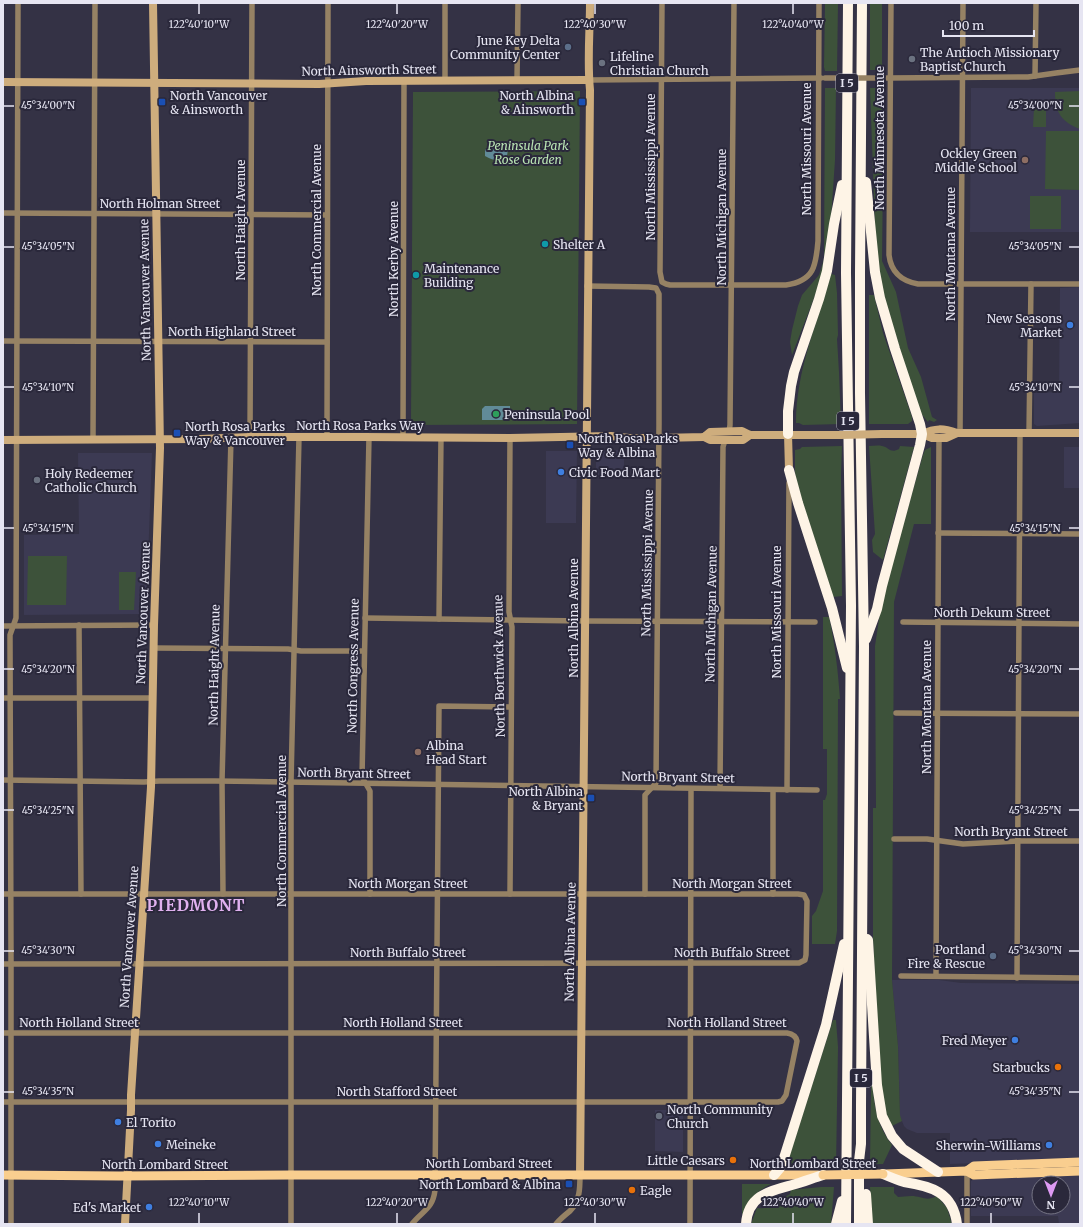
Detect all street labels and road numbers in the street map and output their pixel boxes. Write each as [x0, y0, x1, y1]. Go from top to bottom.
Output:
street label: North Ainsworth Street [301, 61, 437, 79]
street label: North Minnesota Avenue [872, 66, 887, 210]
road number: I 5 [836, 74, 858, 92]
street label: North Missouri Avenue [799, 82, 814, 216]
street label: North Mississippi Avenue [643, 93, 658, 241]
street label: North Commercial Avenue [309, 144, 324, 296]
street label: North Michigan Avenue [714, 149, 729, 285]
street label: North Haight Avenue [233, 159, 248, 281]
street label: North Montana Avenue [943, 187, 958, 321]
street label: North Holman Street [100, 196, 221, 211]
street label: North Kerby Avenue [386, 201, 401, 317]
street label: North Vancouver Avenue [136, 219, 154, 361]
street label: North Highland Street [168, 324, 296, 339]
road number: I 5 [837, 412, 859, 430]
street label: North Rosa Parks Way [296, 418, 424, 433]
street label: North Mississippi Avenue [638, 489, 656, 637]
street label: North Vancouver Avenue [133, 542, 153, 684]
street label: North Missouri Avenue [769, 545, 784, 679]
street label: North Michigan Avenue [702, 546, 720, 682]
street label: North Albina Avenue [566, 558, 581, 678]
street label: North Borthwick Avenue [490, 595, 508, 737]
street label: North Congress Avenue [344, 598, 362, 734]
street label: North Haight Avenue [205, 604, 223, 726]
street label: North Dekum Street [934, 605, 1051, 620]
street label: North Montana Avenue [919, 640, 934, 774]
street label: North Commercial Avenue [274, 755, 289, 907]
street label: North Bryant Street [297, 765, 411, 781]
street label: North Bryant Street [621, 769, 735, 785]
street label: North Bryant Street [954, 824, 1068, 839]
street label: North Vancouver Avenue [117, 865, 141, 1009]
street label: North Morgan Street [348, 876, 468, 891]
street label: North Morgan Street [672, 876, 792, 891]
street label: North Albina Avenue [561, 882, 579, 1002]
street label: North Buffalo Street [350, 945, 466, 960]
street label: North Buffalo Street [674, 945, 790, 960]
street label: North Holland Street [19, 1015, 139, 1030]
street label: North Holland Street [343, 1015, 463, 1030]
street label: North Holland Street [667, 1015, 787, 1030]
road number: I 5 [850, 1069, 872, 1087]
street label: North Stafford Street [337, 1084, 458, 1099]
street label: North Lombard Street [426, 1156, 553, 1171]
street label: North Lombard Street [750, 1156, 877, 1171]
street label: North Lombard Street [102, 1157, 229, 1172]

